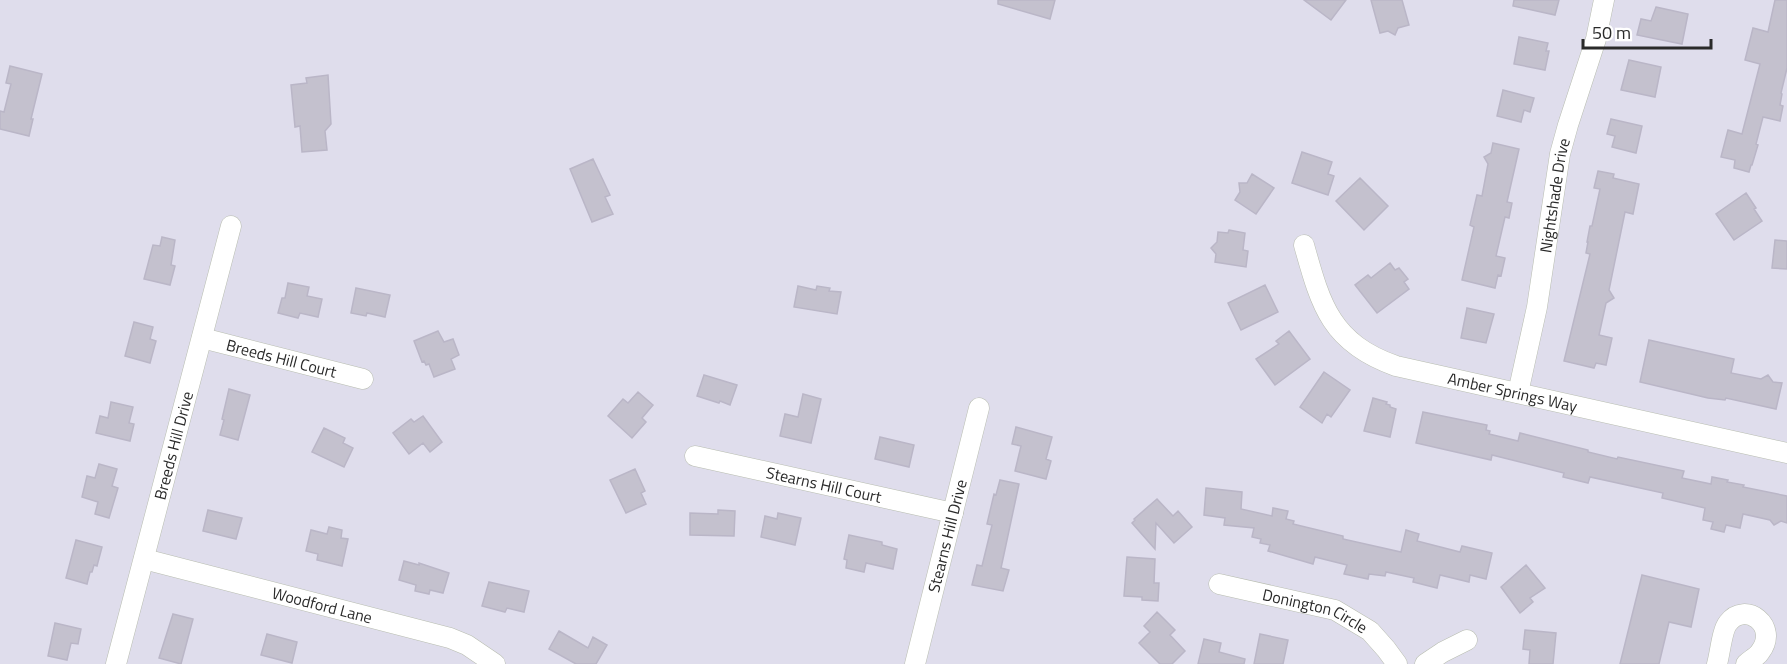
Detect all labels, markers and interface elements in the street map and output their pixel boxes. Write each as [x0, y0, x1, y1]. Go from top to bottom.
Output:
scale bar [1583, 12, 1710, 50]
text: 50 m [1592, 19, 1631, 46]
street label: Nightshade Drive [1533, 135, 1576, 254]
street label: Breeds Hill Court [224, 333, 339, 384]
street label: Amber Springs Way [1445, 366, 1580, 418]
street label: Breeds Hill Drive [148, 389, 199, 502]
street label: Stearns Hill Court [764, 460, 884, 509]
street label: Stearns Hill Drive [921, 477, 973, 595]
street label: Woodford Lane [270, 581, 375, 629]
street label: Donington Circle [1260, 582, 1372, 639]

